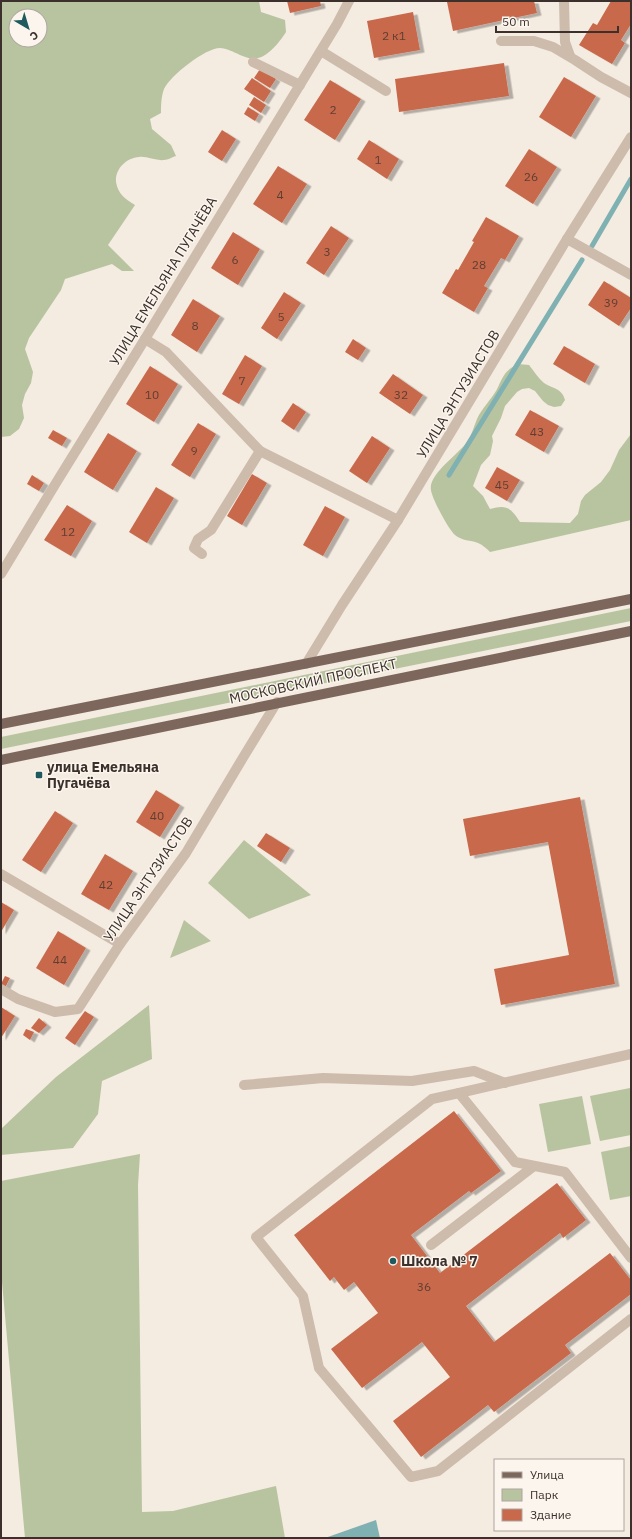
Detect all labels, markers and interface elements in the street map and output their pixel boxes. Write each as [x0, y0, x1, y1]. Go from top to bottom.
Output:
north arrow [8, 8, 48, 48]
scale bar [496, 8, 618, 34]
text: 50 m [502, 14, 530, 29]
text: С [27, 28, 41, 44]
house number: 2 к1 [382, 28, 406, 43]
house number: 2 [329, 102, 337, 117]
house number: 1 [374, 152, 382, 167]
house number: 26 [524, 169, 538, 184]
house number: 4 [276, 187, 284, 202]
street label: УЛИЦА ЕМЕЛЬЯНА ПУГАЧЁВА [105, 193, 221, 369]
house number: 3 [323, 244, 331, 259]
house number: 6 [231, 252, 239, 267]
house number: 28 [472, 257, 486, 272]
house number: 39 [604, 295, 618, 310]
house number: 5 [277, 309, 285, 324]
house number: 8 [191, 318, 199, 333]
street label: УЛИЦА ЭНТУЗИАСТОВ [412, 326, 504, 462]
house number: 7 [238, 373, 246, 388]
house number: 10 [145, 387, 159, 402]
house number: 32 [394, 387, 408, 402]
house number: 43 [530, 424, 544, 439]
house number: 9 [190, 443, 198, 458]
house number: 45 [495, 477, 509, 492]
house number: 12 [61, 524, 75, 539]
street label: МОСКОВСКИЙ ПРОСПЕКТ [227, 653, 398, 708]
place label: улица Емельяна Пугачёва [47, 758, 159, 792]
marker: улица Емельяна Пугачёва [34, 770, 44, 780]
house number: 40 [150, 808, 164, 823]
street label: УЛИЦА ЭНТУЗИАСТОВ [99, 813, 197, 945]
house number: 42 [99, 877, 113, 892]
house number: 44 [53, 952, 67, 967]
place label: Школа № 7 [401, 1252, 478, 1270]
marker: Школа № 7 [388, 1256, 398, 1266]
house number: 36 [417, 1279, 431, 1294]
legend [494, 1459, 624, 1531]
text: Улица [530, 1467, 564, 1482]
text: Парк [530, 1487, 559, 1502]
text: Здание [530, 1507, 572, 1522]

